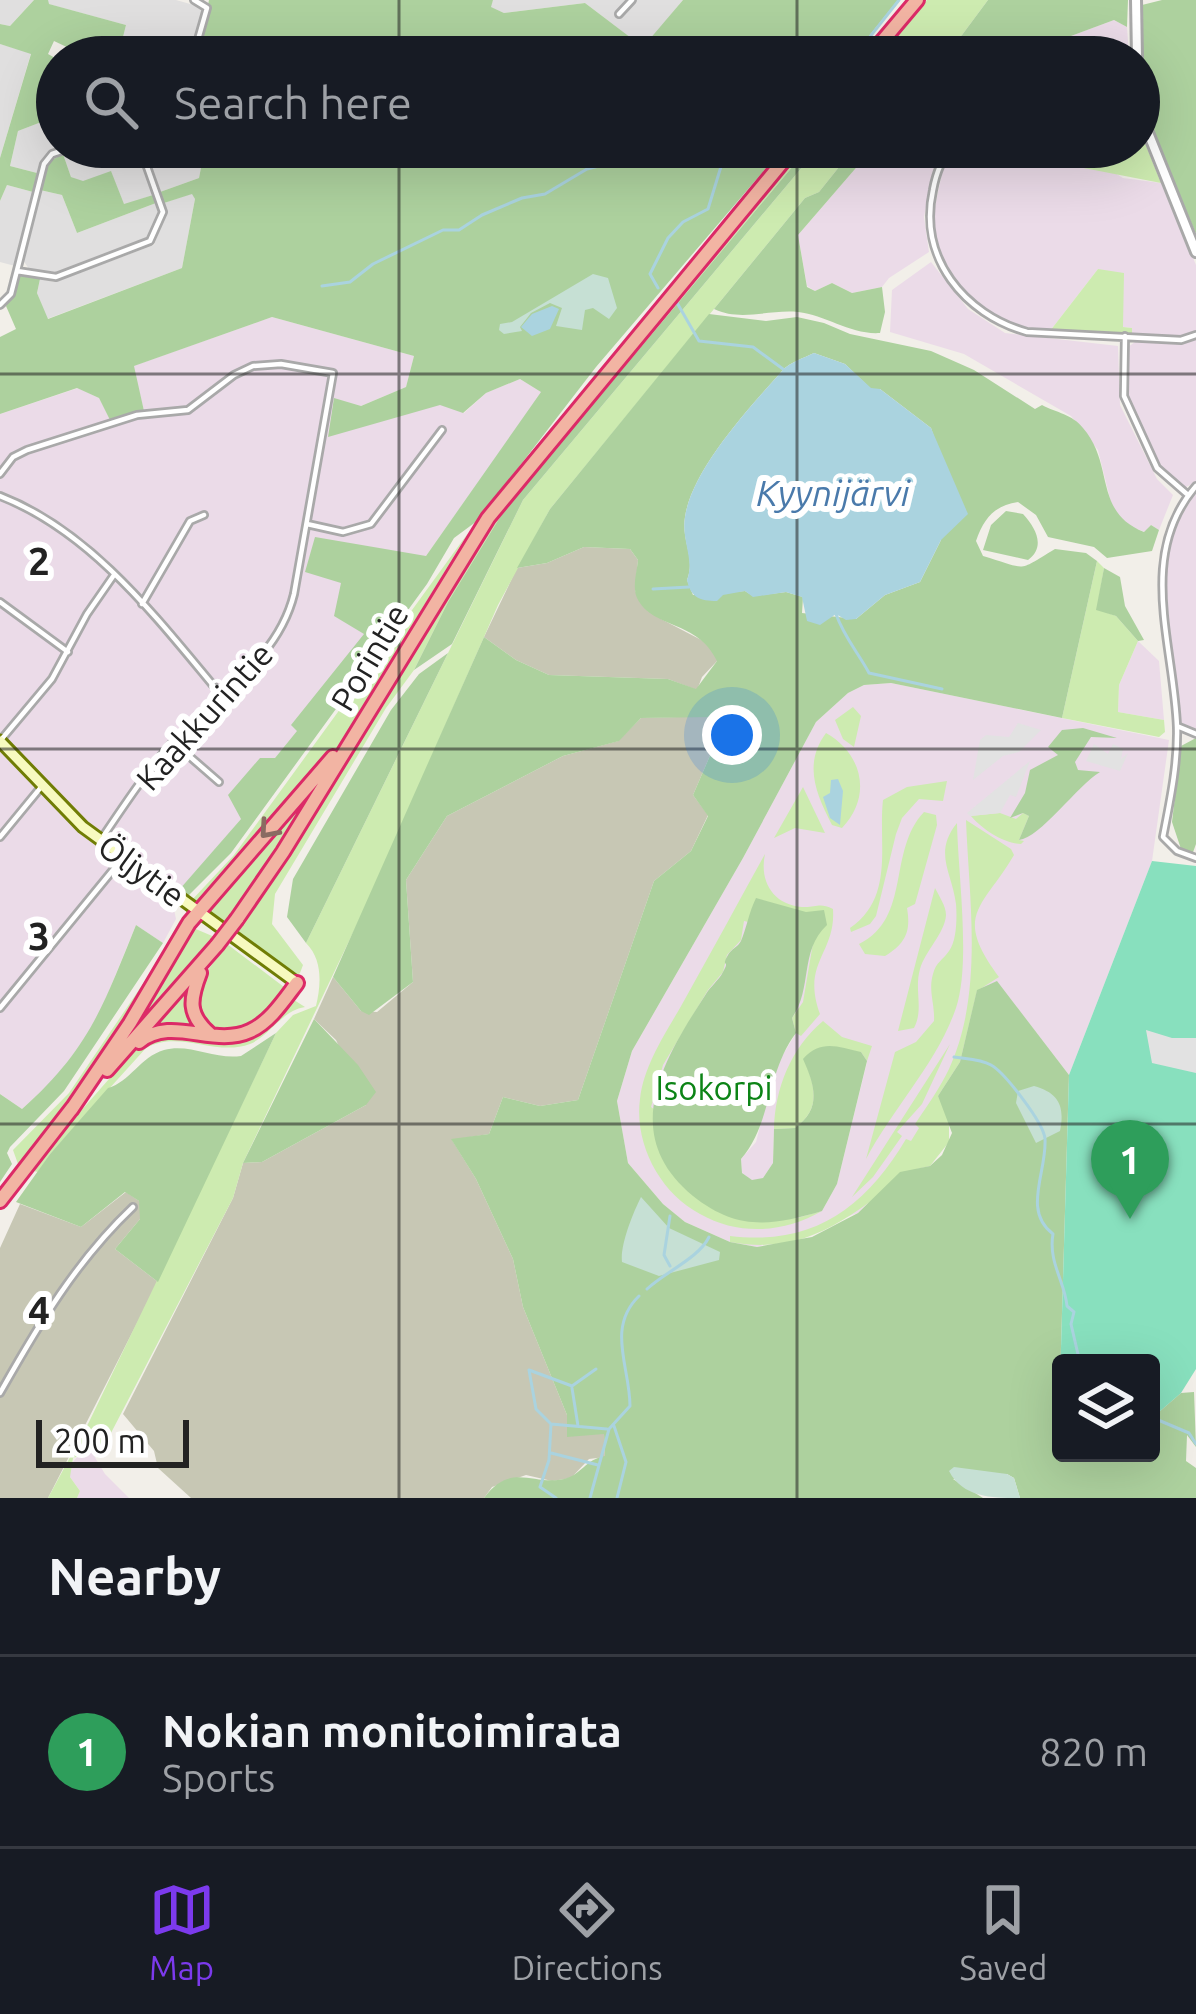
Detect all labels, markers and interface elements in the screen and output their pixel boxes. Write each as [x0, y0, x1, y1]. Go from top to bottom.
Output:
search box [36, 36, 1160, 168]
icon: search [78, 69, 144, 135]
text: Search here [174, 77, 412, 128]
water label: Kyynijärvi [756, 472, 912, 513]
text: 2 [28, 539, 50, 582]
street label: Porintie [323, 597, 415, 717]
street label: Kaakkurintie [128, 635, 280, 797]
your location [702, 705, 762, 765]
one-way arrow [261, 816, 283, 838]
street label: Öljytie [92, 826, 192, 914]
text: 3 [28, 914, 50, 957]
park label: Isokorpi [655, 1069, 773, 1106]
pin: 1 [1091, 1120, 1169, 1219]
text: 4 [28, 1288, 50, 1331]
map controls [1052, 1354, 1160, 1462]
button: layers [1052, 1354, 1160, 1462]
scale bar [36, 1414, 189, 1467]
text: 200 m [54, 1422, 146, 1459]
text: Nearby [48, 1547, 221, 1605]
text: Nokian monitoimirata [162, 1705, 622, 1756]
text: 1 [76, 1730, 98, 1773]
text: 820 m [1039, 1730, 1148, 1773]
text: Sports [162, 1756, 275, 1799]
tab: Map [149, 1877, 215, 1986]
tab: Directions [512, 1877, 662, 1986]
tab: Saved [960, 1877, 1047, 1986]

